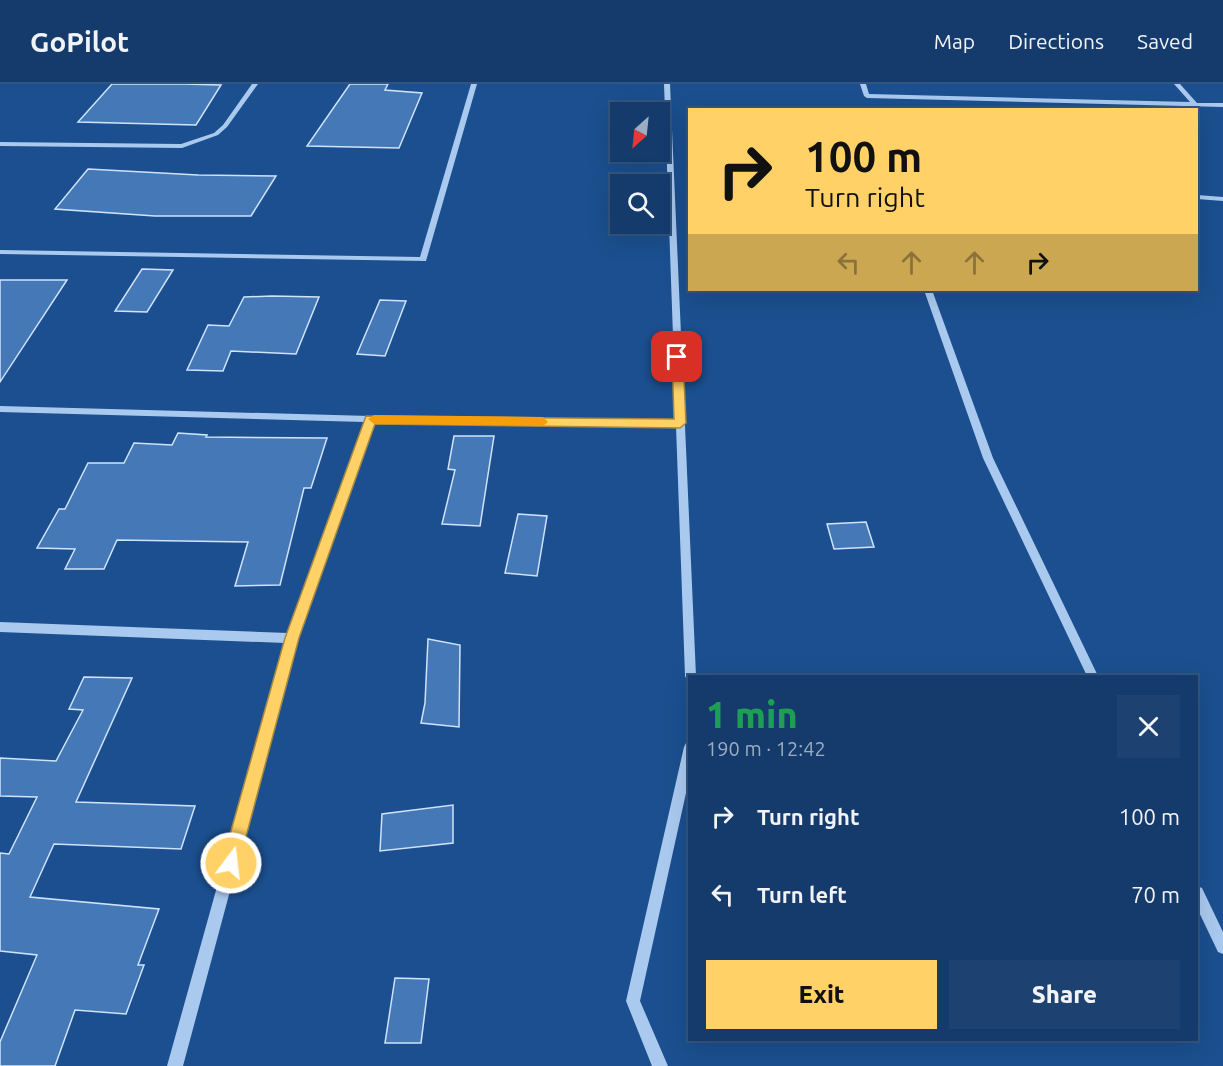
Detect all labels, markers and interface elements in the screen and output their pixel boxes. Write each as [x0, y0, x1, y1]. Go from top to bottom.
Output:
text: GoPilot [30, 26, 129, 57]
text: Map [934, 29, 975, 53]
text: Directions [1008, 29, 1104, 53]
text: Saved [1137, 29, 1193, 53]
north arrow [610, 102, 670, 162]
map controls [610, 102, 670, 234]
icon: right [706, 132, 784, 210]
text: 100 m [805, 133, 922, 180]
button: search [610, 174, 670, 234]
text: Turn right [805, 182, 925, 212]
icon: left [832, 246, 865, 279]
icon: ahead [895, 246, 928, 279]
icon: ahead [958, 246, 991, 279]
icon: right [1021, 246, 1054, 279]
pin [651, 331, 702, 382]
icon: arrive [660, 340, 693, 373]
text: 1 min [706, 694, 798, 735]
button: close [1117, 695, 1180, 758]
text: 190 m · 12:42 [706, 737, 826, 760]
icon: right [706, 800, 739, 833]
text: Turn right [757, 804, 859, 829]
text: 100 m [1119, 804, 1180, 829]
position arrow [199, 831, 263, 895]
icon: left [706, 878, 739, 911]
text: Turn left [757, 882, 847, 907]
text: 70 m [1131, 882, 1180, 907]
button: Exit [706, 960, 937, 1029]
button: Share [949, 960, 1180, 1029]

